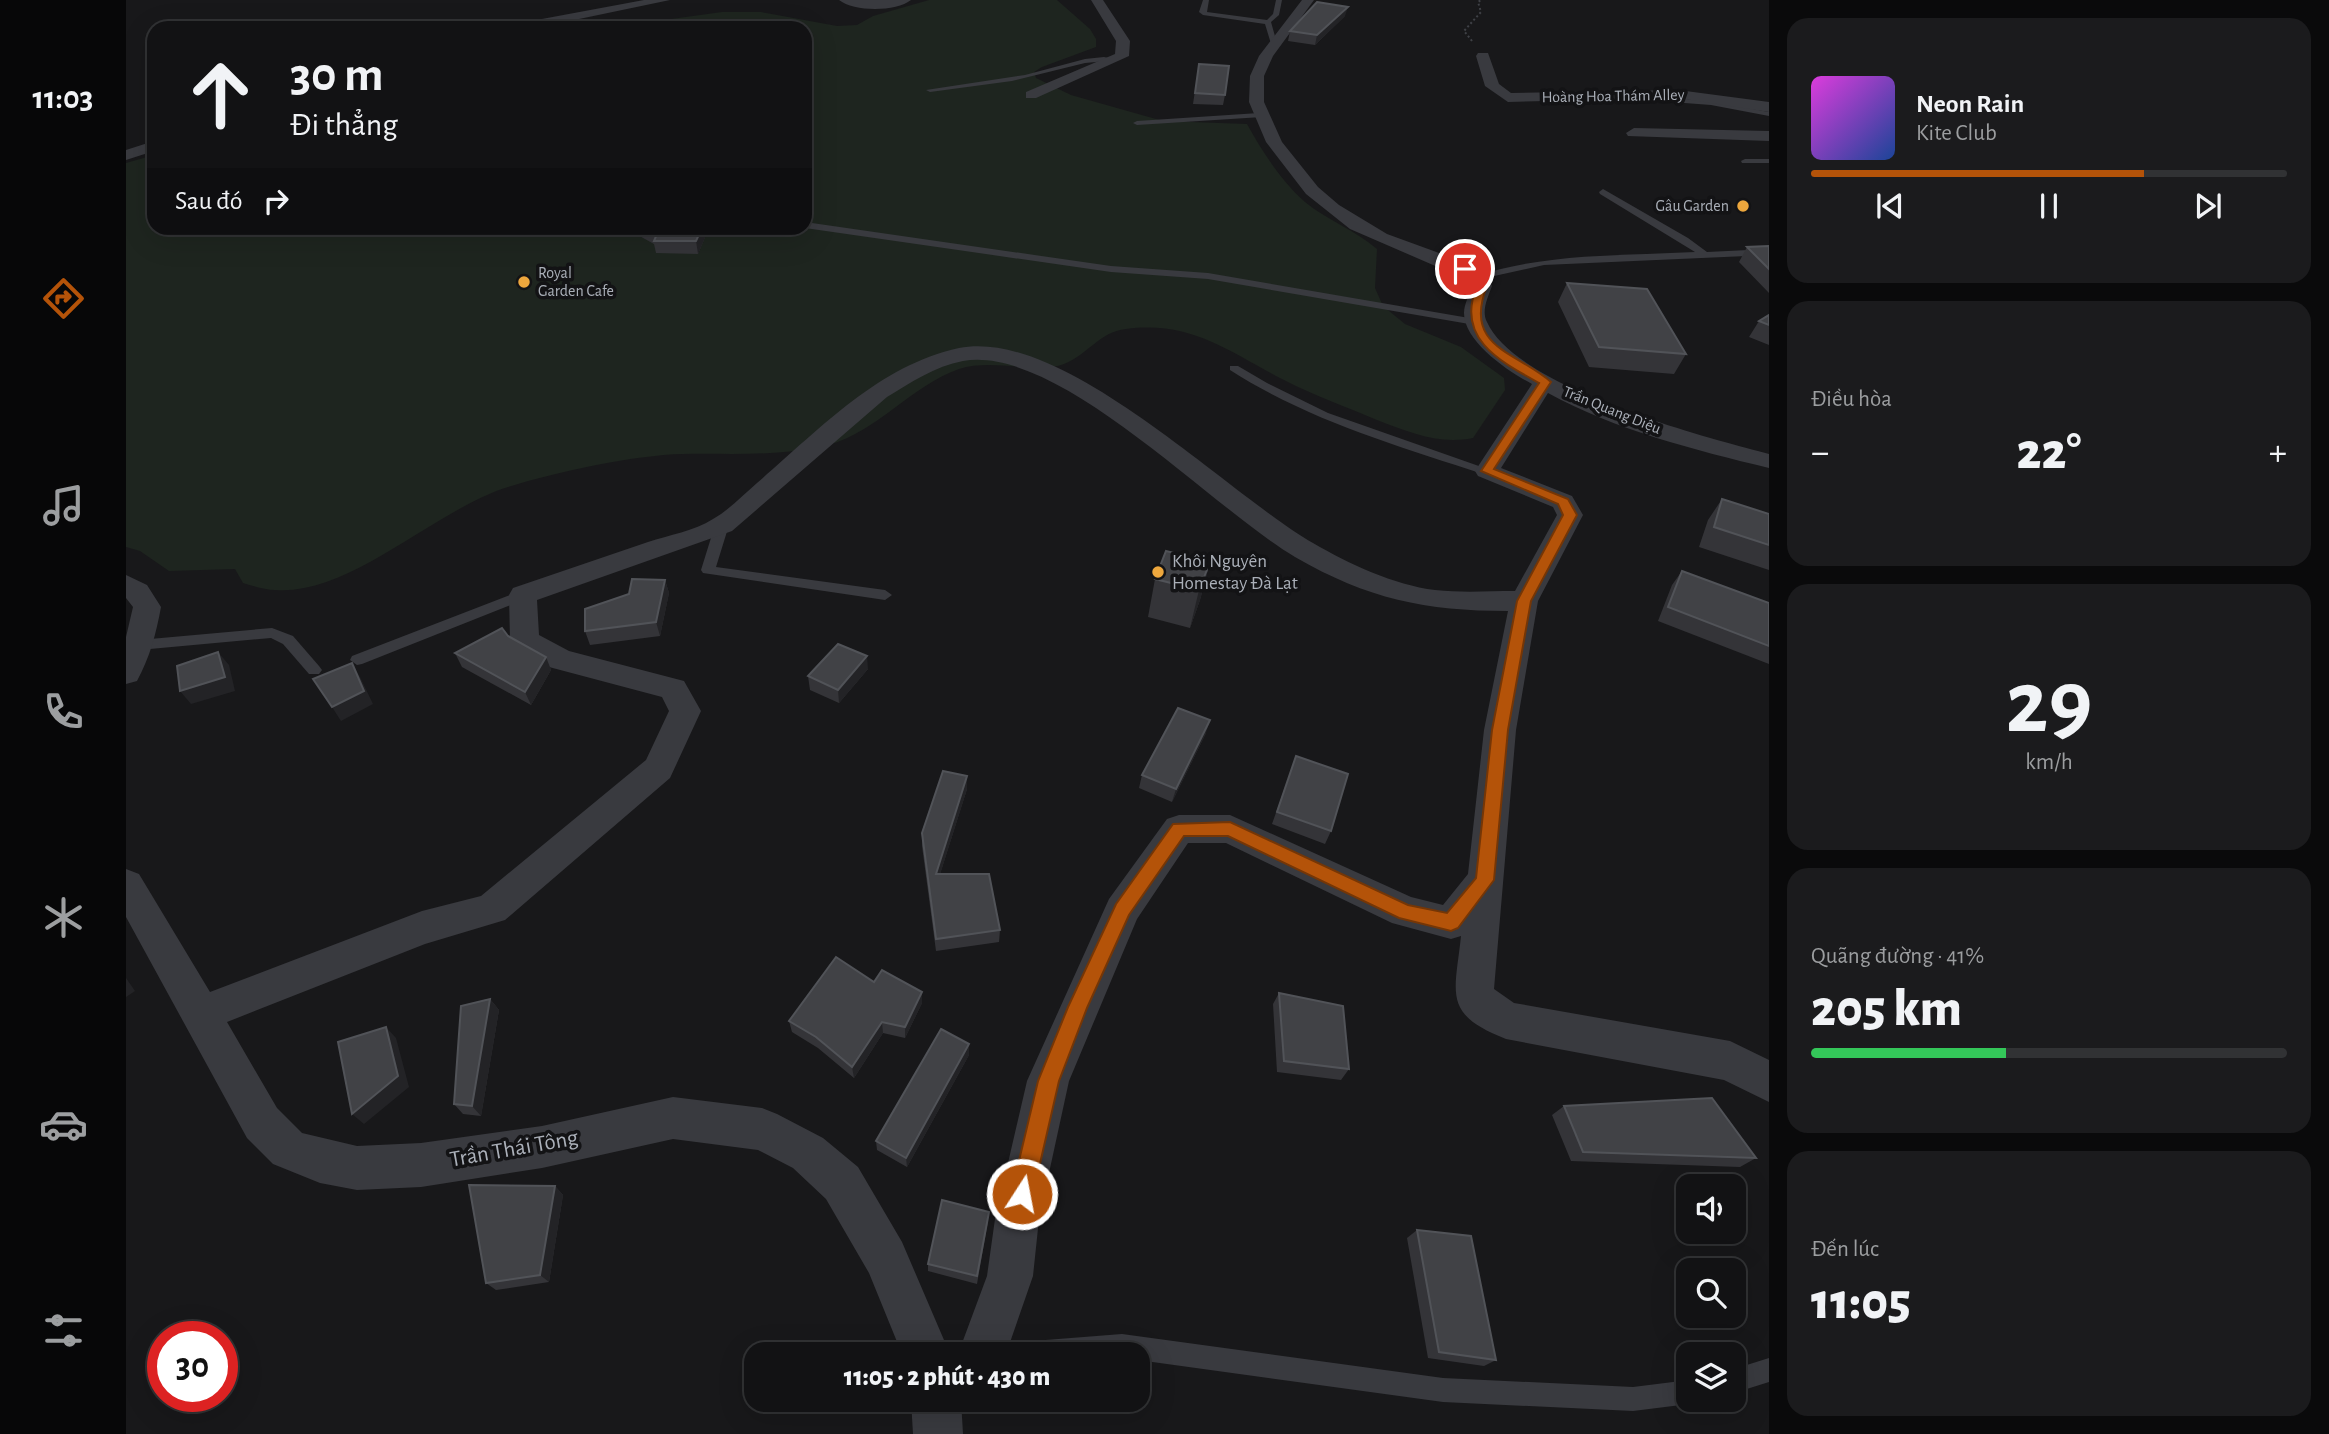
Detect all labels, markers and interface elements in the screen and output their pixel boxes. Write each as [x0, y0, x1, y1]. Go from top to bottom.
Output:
icon: ahead [175, 49, 266, 140]
text: 30 m [290, 51, 384, 100]
text: 11:03 [33, 82, 93, 114]
street label: Hoàng Hoa Thám Alley [1541, 87, 1685, 106]
text: Neon Rain [1916, 91, 2024, 117]
text: Đi thẳng [290, 109, 398, 141]
text: Kite Club [1916, 122, 1997, 145]
icon: right [257, 182, 295, 220]
icon: previous [1871, 187, 1909, 225]
icon: pause [2030, 187, 2068, 225]
icon: next [2189, 187, 2227, 225]
text: Sau đó [175, 188, 243, 214]
place label: Gâu Garden [1656, 198, 1729, 214]
marker: Gâu Garden [1735, 198, 1751, 214]
pin [1435, 239, 1495, 299]
icon: arrive [1446, 250, 1484, 288]
place label: Royal Garden Cafe [538, 265, 614, 299]
icon: directions [39, 274, 88, 323]
marker: Royal Garden Cafe [516, 274, 532, 290]
street label: Trần Quang Diệu [1560, 383, 1663, 438]
text: Điều hòa [1811, 388, 1892, 411]
text: 22° [2016, 426, 2082, 478]
text: − [1811, 434, 1829, 472]
text: + [2269, 434, 2287, 472]
icon: music [39, 481, 88, 530]
place label: Khôi Nguyên Homestay Đà Lạt [1172, 552, 1298, 593]
marker: Khôi Nguyên Homestay Đà Lạt [1150, 564, 1166, 580]
text: 29 [2006, 658, 2092, 749]
icon: phone [39, 687, 88, 736]
text: km/h [2025, 751, 2073, 774]
icon: climate [39, 893, 88, 942]
text: Quãng đường · 41% [1811, 945, 1984, 968]
text: 205 km [1811, 983, 1962, 1035]
icon: car [39, 1100, 88, 1149]
street label: Trần Thái Tông [448, 1126, 581, 1172]
position arrow [985, 1157, 1059, 1231]
map controls [1676, 1174, 1746, 1412]
button: sound [1676, 1174, 1746, 1244]
text: Đến lúc [1811, 1238, 1879, 1261]
button: search [1676, 1258, 1746, 1328]
text: 11:05 [1811, 1276, 1911, 1328]
icon: filters [39, 1306, 88, 1355]
speed limit sign: 30 [147, 1321, 238, 1412]
button: layers [1676, 1342, 1746, 1412]
text: 11:05 · 2 phút · 430 m [844, 1364, 1050, 1390]

